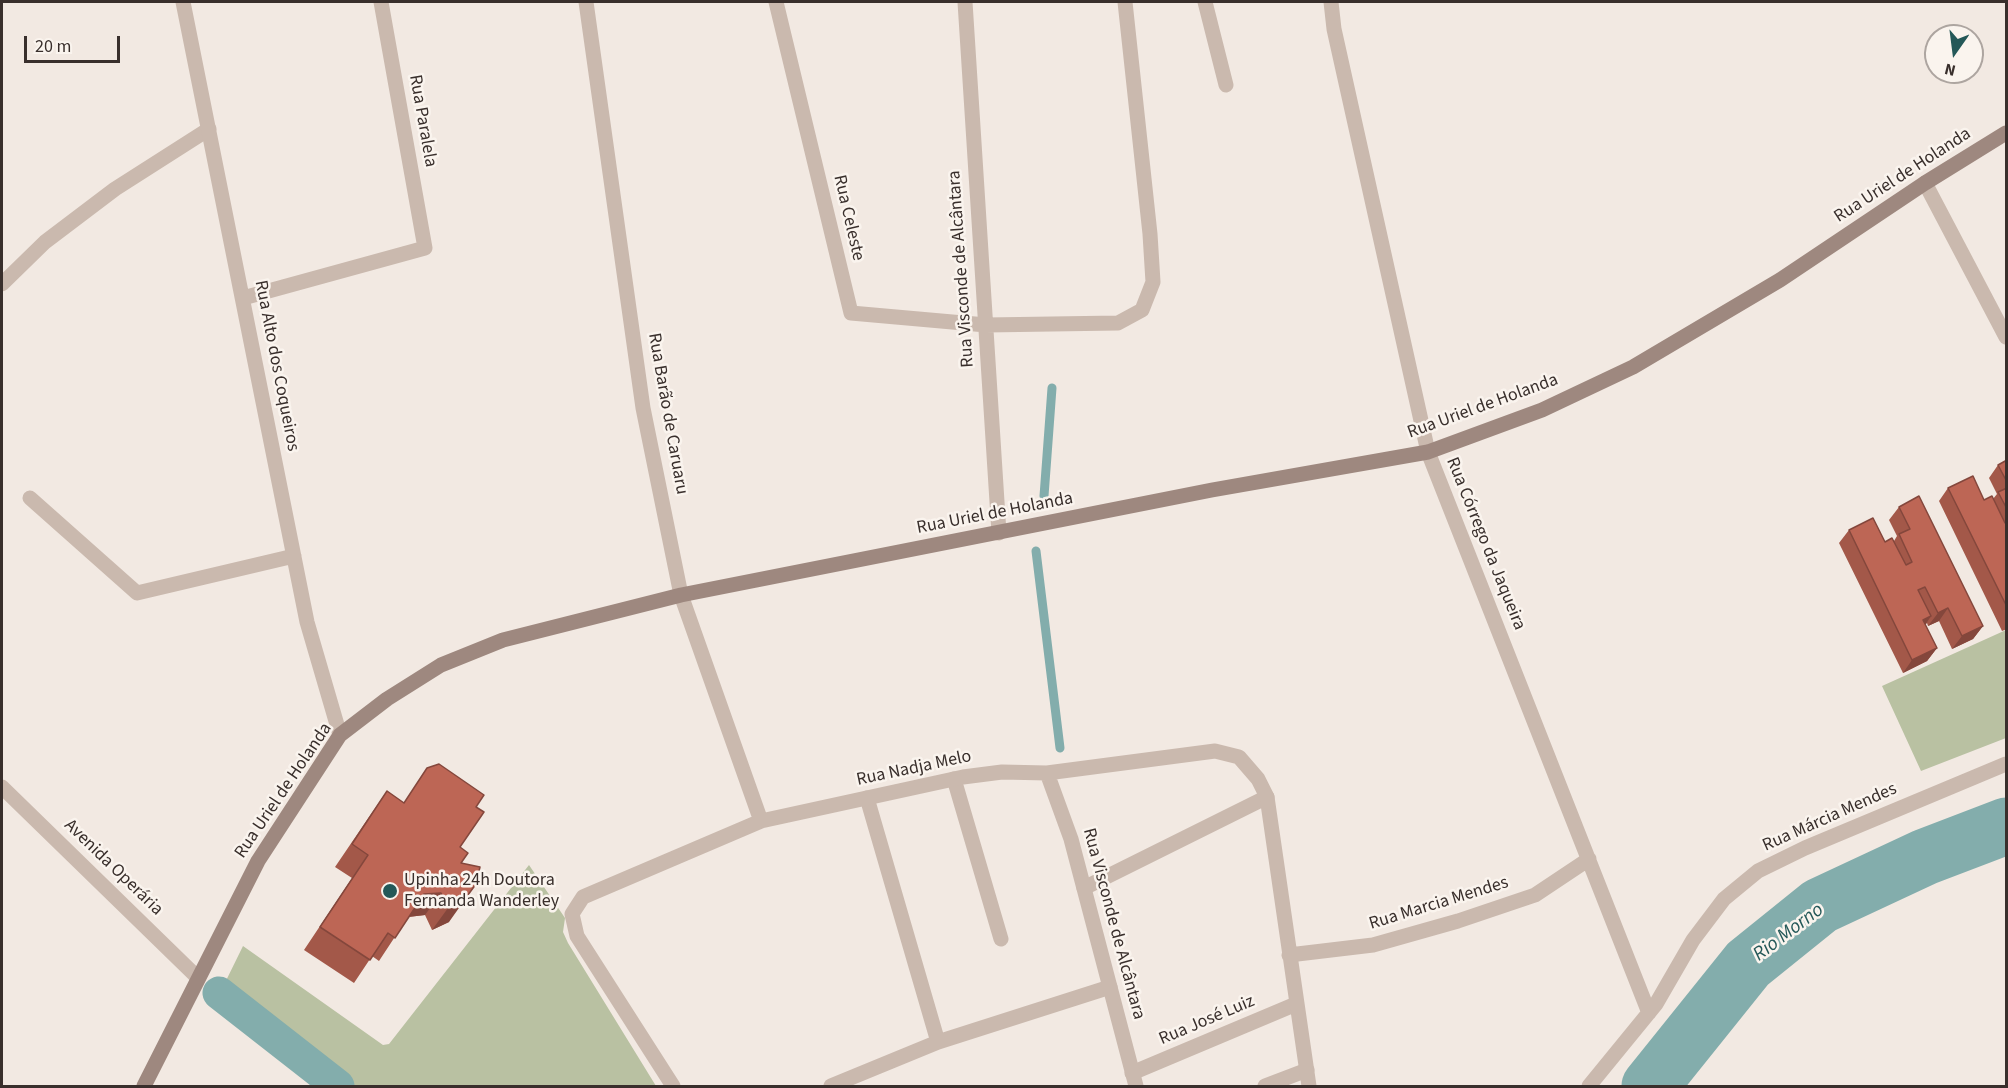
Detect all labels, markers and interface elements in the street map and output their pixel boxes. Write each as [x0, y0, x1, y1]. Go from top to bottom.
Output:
scale bar [27, 24, 123, 62]
north arrow [1924, 24, 1984, 84]
text: 20 m [35, 34, 71, 59]
text: N [1942, 58, 1958, 81]
street label: Rua Paralela [403, 73, 441, 169]
street label: Rua Uriel de Holanda [1831, 124, 1975, 228]
street label: Rua Visconde de Alcântara [944, 170, 980, 368]
street label: Rua Celeste [828, 173, 868, 263]
street label: Rua Alto dos Coqueiros [249, 279, 303, 453]
street label: Rua Barão de Caruaru [642, 332, 692, 496]
street label: Rua Uriel de Holanda [1405, 370, 1561, 444]
street label: Rua Córrego da Jaqueira [1440, 454, 1530, 634]
street label: Rua Uriel de Holanda [915, 488, 1075, 540]
street label: Rua Uriel de Holanda [231, 719, 337, 863]
street label: Rua Nadja Melo [855, 746, 973, 792]
street label: Rua Márcia Mendes [1760, 779, 1900, 857]
street label: Avenida Operária [59, 815, 167, 921]
street label: Rua Visconde de Alcântara [1077, 826, 1149, 1022]
place label: Upinha 24h Doutora Fernanda Wanderley [404, 870, 559, 912]
street label: Rua Marcia Mendes [1367, 873, 1511, 935]
marker: Upinha 24h Doutora Fernanda Wanderley [381, 882, 399, 900]
water label: Rio Morno [1749, 899, 1829, 967]
street label: Rua José Luiz [1156, 991, 1258, 1051]

